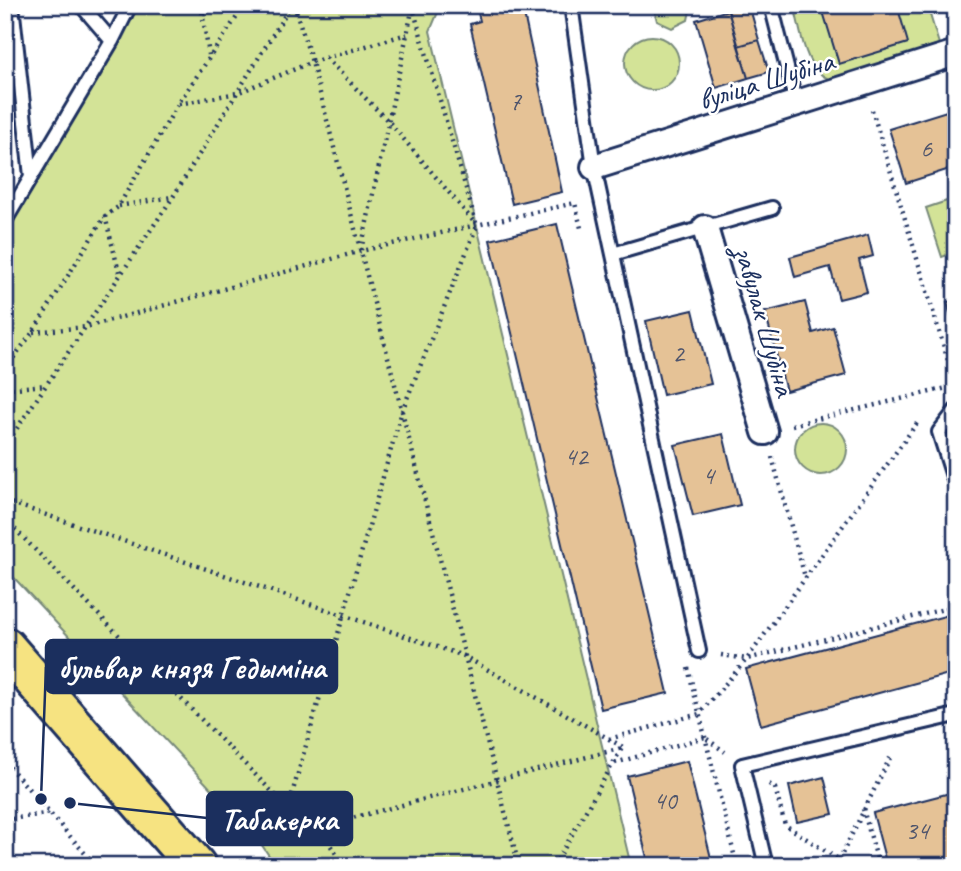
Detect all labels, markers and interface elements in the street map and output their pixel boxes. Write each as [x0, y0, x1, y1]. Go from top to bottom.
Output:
street label: вуліца Шубіна [694, 41, 840, 119]
house number: 7 [509, 85, 522, 118]
house number: 6 [920, 132, 933, 165]
street label: завулак Шубіна [724, 238, 805, 402]
house number: 2 [672, 337, 686, 370]
house number: 42 [564, 440, 590, 473]
house number: 4 [702, 459, 716, 492]
callout: бульвар князя Гедыміна [46, 640, 337, 693]
text: бульвар князя Гедыміна [59, 647, 328, 688]
house number: 40 [653, 784, 679, 817]
callout: Табакерка [207, 792, 352, 845]
text: Табакерка [220, 799, 340, 840]
house number: 34 [905, 814, 931, 847]

